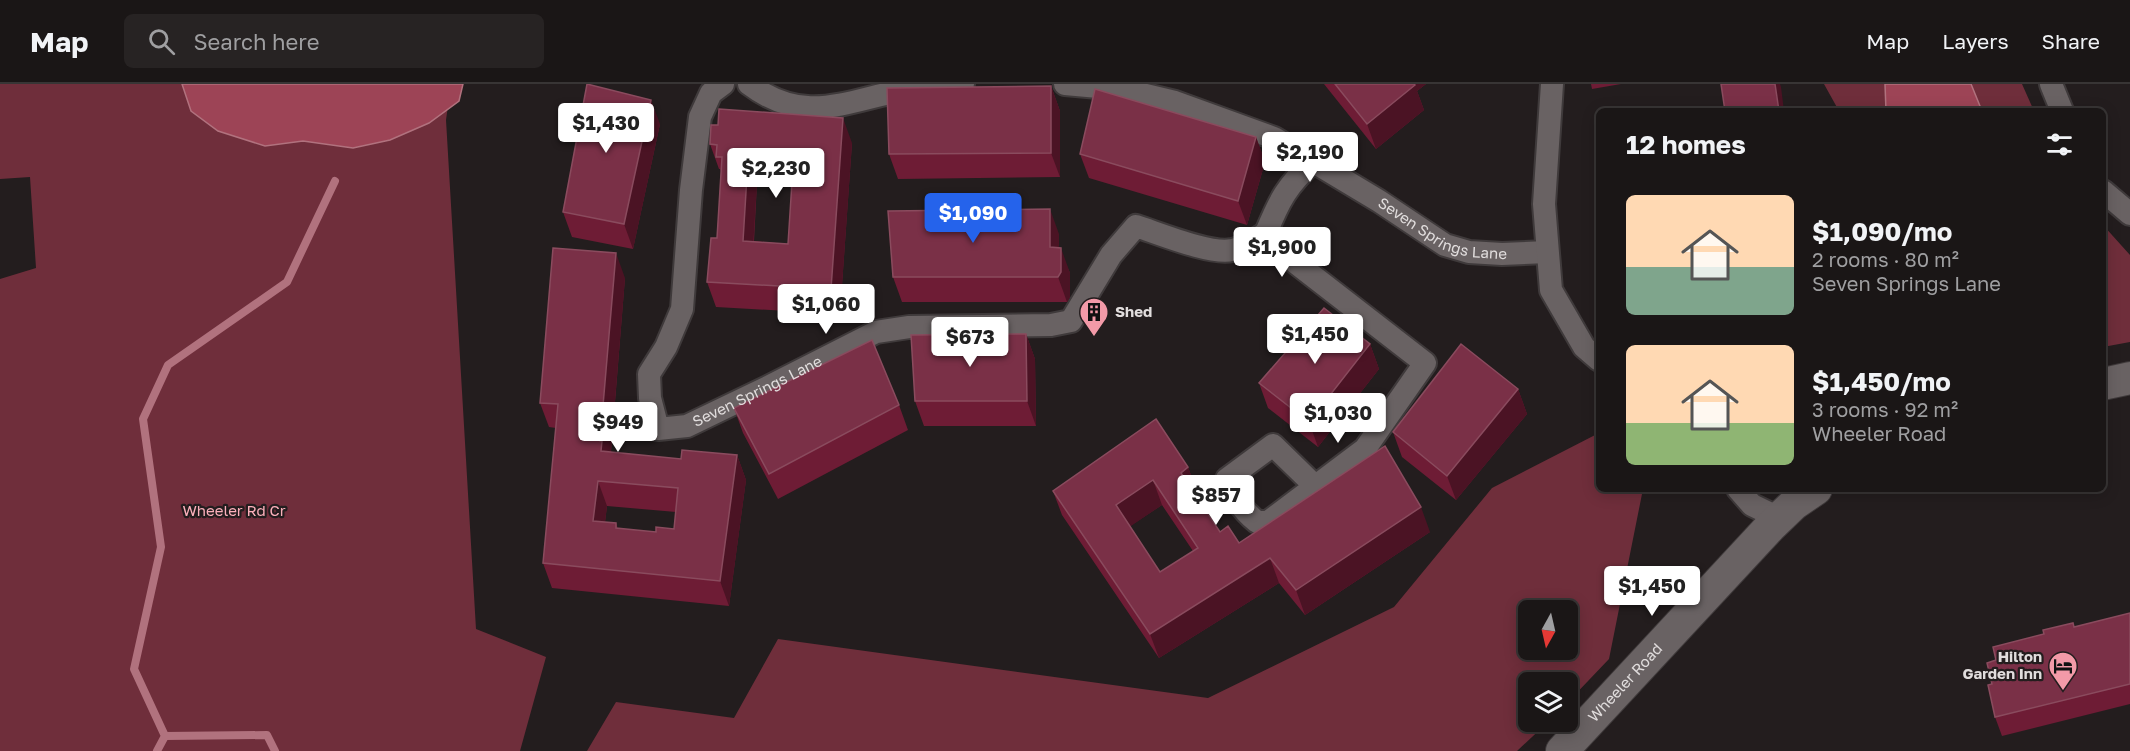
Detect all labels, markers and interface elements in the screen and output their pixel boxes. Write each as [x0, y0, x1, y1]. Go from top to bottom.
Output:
search box [124, 14, 544, 68]
text: Map [30, 25, 88, 58]
icon: search [145, 25, 178, 58]
text: Search here [193, 28, 319, 55]
text: Map [1866, 28, 1909, 54]
text: Layers [1942, 28, 2009, 54]
text: Share [2042, 28, 2100, 54]
pin: $1,430 [557, 103, 655, 154]
text: $1,430 [572, 110, 640, 134]
icon: filters [2043, 128, 2076, 161]
text: 12 homes [1626, 129, 1746, 160]
pin: $2,190 [1261, 132, 1359, 183]
text: $2,190 [1276, 139, 1344, 163]
pin: $2,230 [727, 148, 825, 199]
text: $2,230 [741, 155, 811, 179]
pin: $1,090 [924, 193, 1022, 244]
street label: Seven Springs Lane [1375, 193, 1508, 262]
text: $1,090 [939, 200, 1007, 224]
text: $1,090/mo [1812, 216, 1952, 247]
icon: home [1674, 219, 1746, 291]
pin: $1,900 [1233, 227, 1331, 278]
text: $1,900 [1248, 234, 1316, 258]
text: 2 rooms · 80 m² [1812, 247, 1959, 271]
text: Seven Springs Lane [1812, 271, 2001, 295]
pin: $1,060 [777, 284, 875, 335]
text: $1,060 [792, 291, 860, 315]
building icon: Shed [1078, 296, 1110, 338]
place label: Shed [1115, 302, 1152, 320]
pin: $1,450 [1266, 314, 1364, 365]
pin: $673 [934, 317, 1006, 368]
text: $1,450 [1281, 321, 1349, 345]
text: $673 [945, 324, 995, 348]
street label: Seven Springs Lane [689, 351, 825, 430]
text: $1,450/mo [1812, 366, 1951, 397]
icon: home [1674, 369, 1746, 441]
pin: $1,030 [1289, 393, 1387, 444]
text: 3 rooms · 92 m² [1812, 397, 1958, 421]
text: $1,030 [1304, 400, 1372, 424]
pin: $949 [582, 402, 654, 453]
text: $949 [592, 409, 644, 433]
text: Wheeler Road [1812, 421, 1946, 445]
pin: $857 [1180, 475, 1252, 526]
text: $857 [1191, 482, 1241, 506]
park label: Wheeler Rd Cr [182, 501, 286, 519]
pin: $1,450 [1603, 566, 1701, 617]
text: $1,450 [1618, 573, 1686, 597]
north arrow [1518, 600, 1578, 660]
map controls [1518, 600, 1578, 732]
street label: Wheeler Road [1584, 639, 1665, 725]
place label: Hilton Garden Inn [1962, 647, 2042, 682]
hotel icon: Hilton Garden Inn [2047, 650, 2079, 692]
button: layers [1518, 672, 1578, 732]

